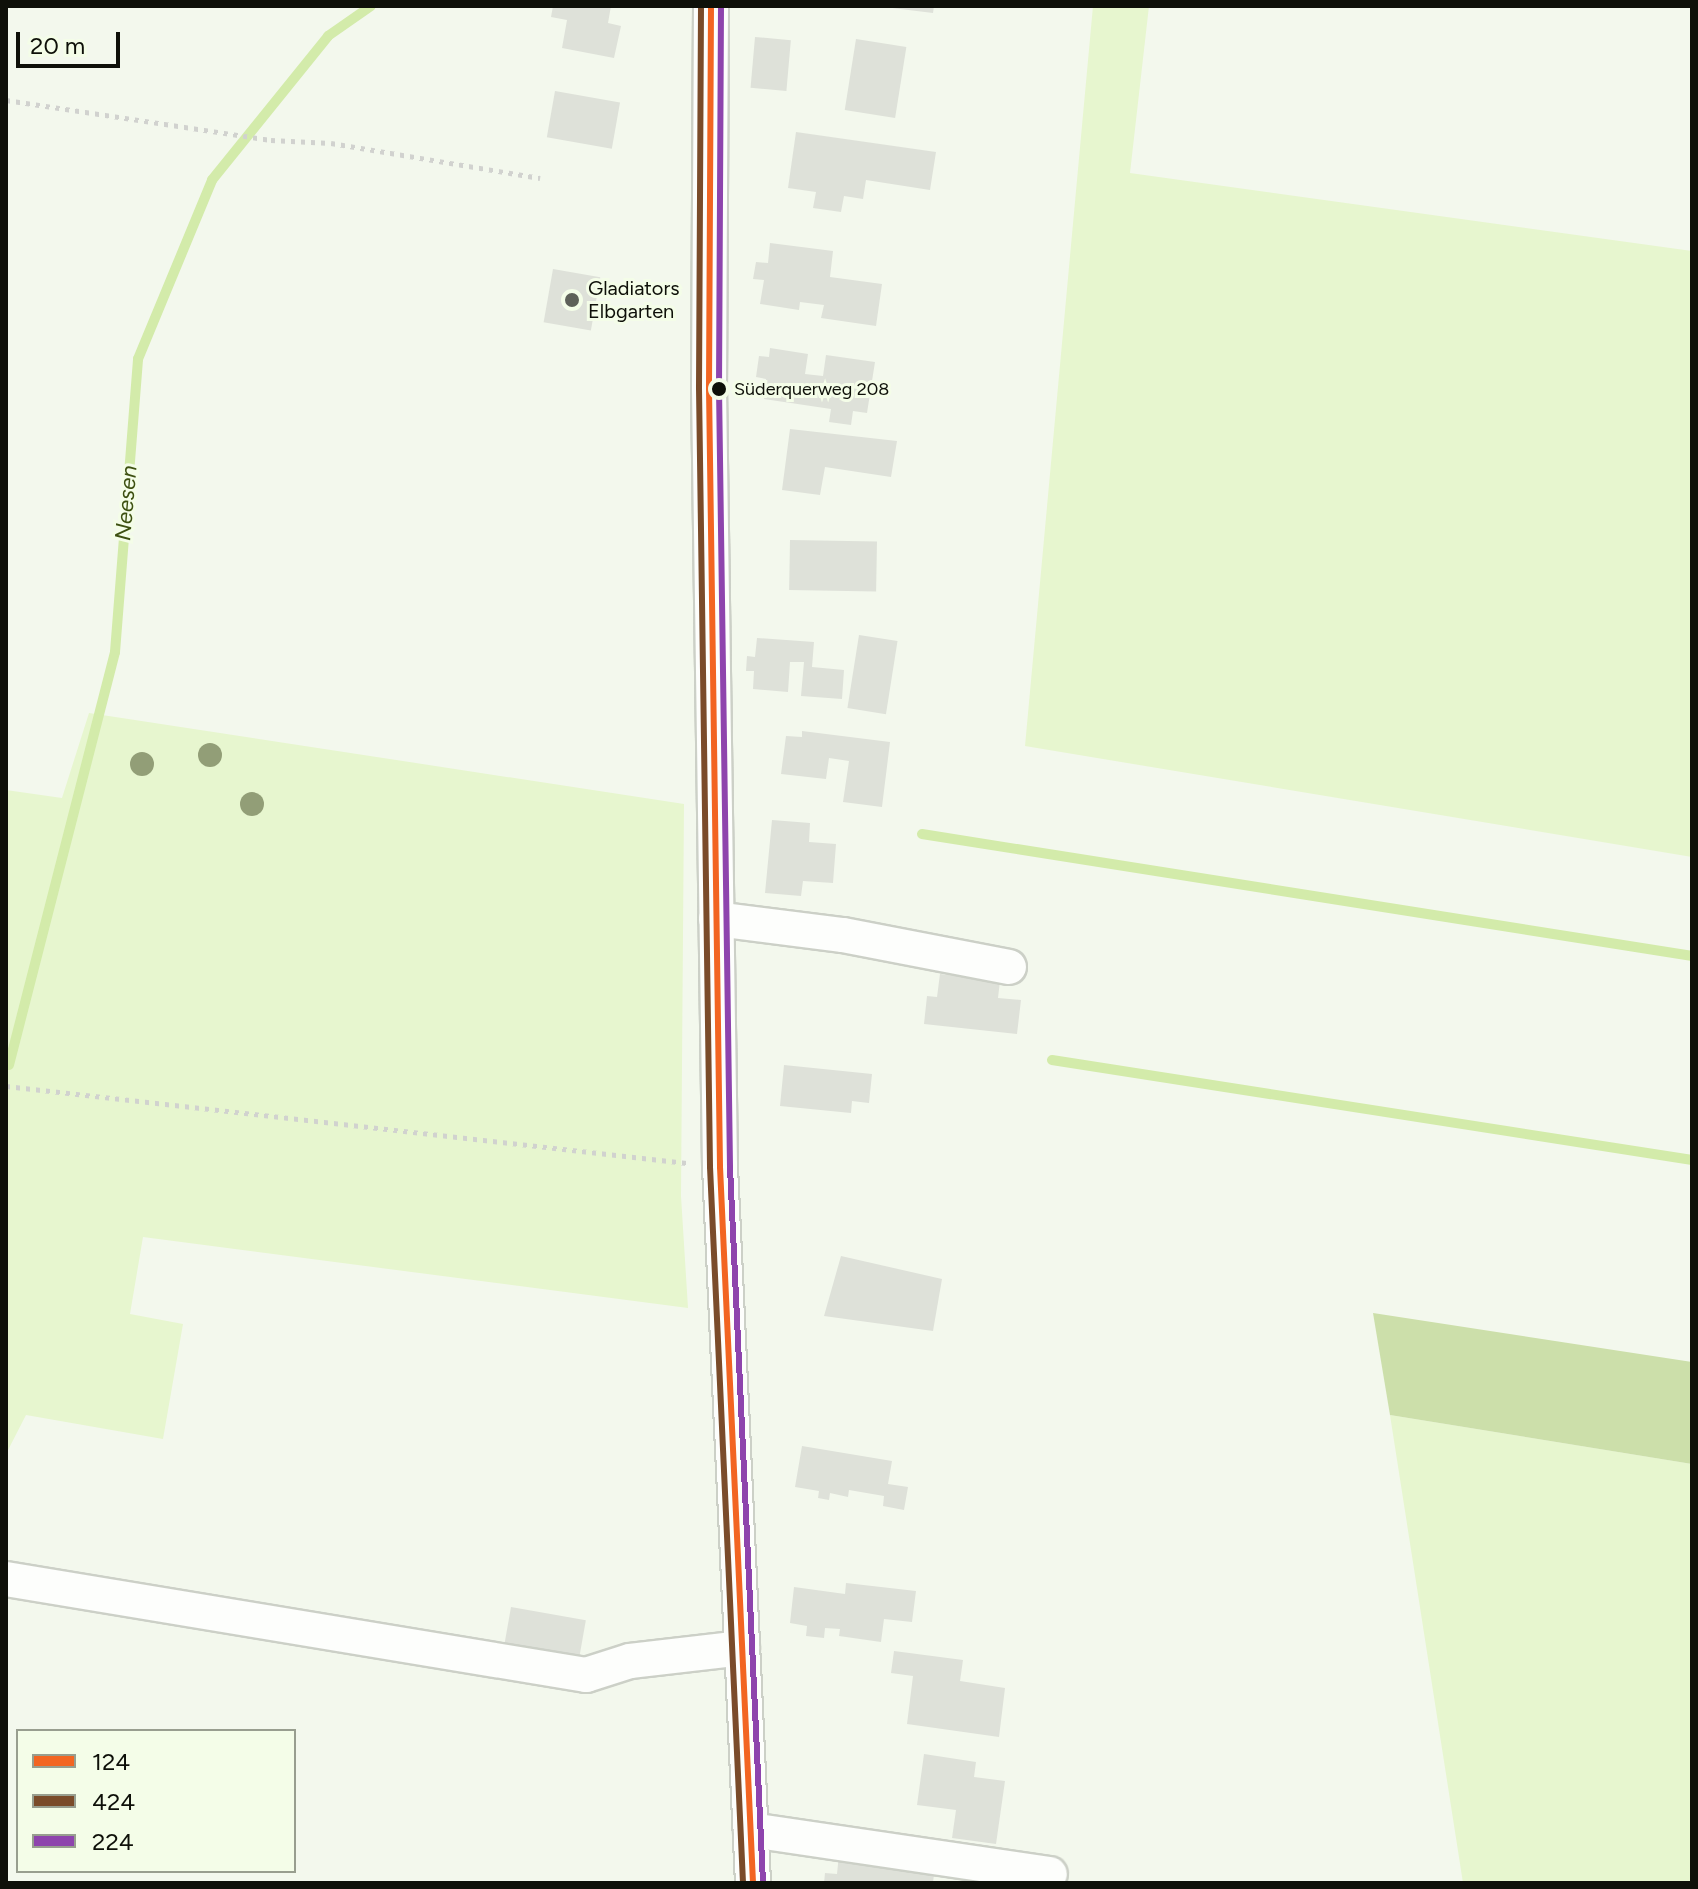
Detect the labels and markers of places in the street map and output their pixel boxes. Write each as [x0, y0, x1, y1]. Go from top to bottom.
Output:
place label: Gladiators Elbgarten [588, 276, 680, 323]
marker: Gladiators Elbgarten [563, 291, 581, 309]
place label: Süderquerweg 208 [734, 378, 889, 400]
marker: Süderquerweg 208 [711, 381, 727, 397]

